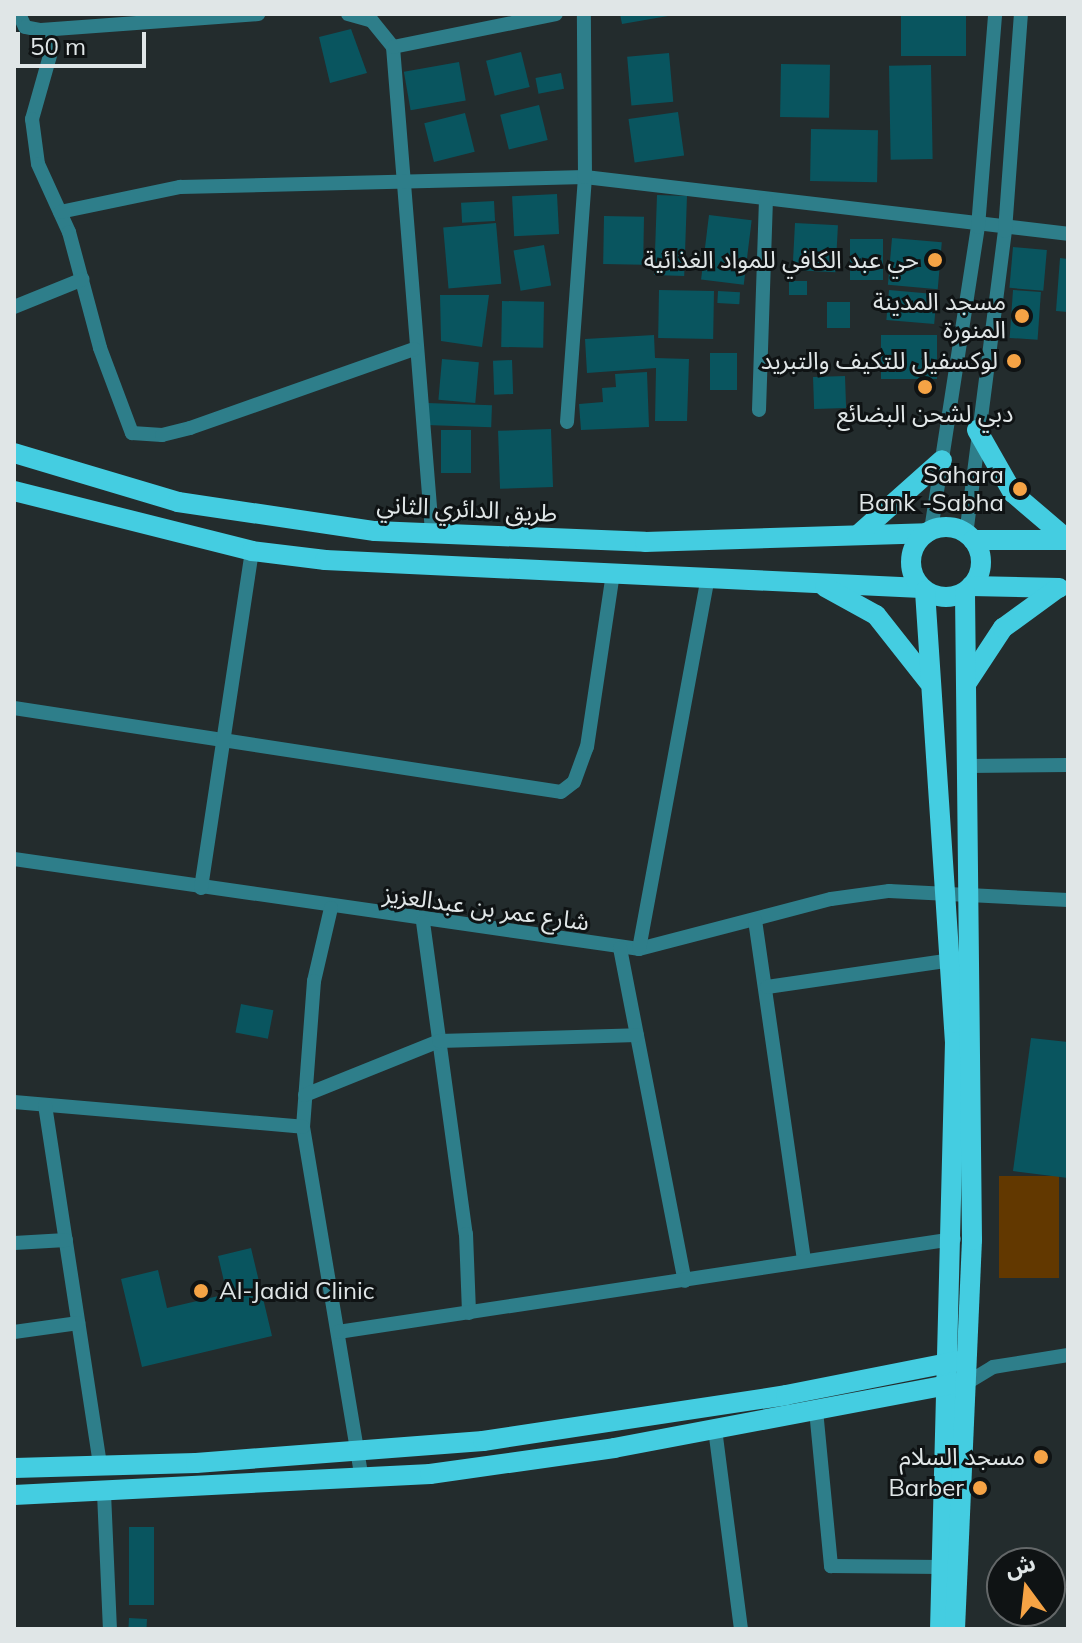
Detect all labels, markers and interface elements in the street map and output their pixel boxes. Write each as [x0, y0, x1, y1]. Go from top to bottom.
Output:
scale bar [20, 16, 150, 66]
text: 50 m [30, 31, 86, 61]
place label: حي عبد الكافي للمواد الغذائية [644, 246, 919, 274]
marker: حي عبد الكافي للمواد الغذائية [926, 251, 944, 269]
place label: مسجد المدينة المنورة [873, 288, 1006, 344]
marker: مسجد المدينة المنورة [1013, 307, 1031, 325]
place label: لوكسفيل للتكيف والتبريد [761, 347, 998, 375]
marker: لوكسفيل للتكيف والتبريد [1005, 352, 1023, 370]
marker: دبي لشحن البضائع [916, 378, 934, 396]
place label: دبي لشحن البضائع [837, 400, 1013, 428]
place label: Sahara Bank -Sabha [859, 461, 1004, 517]
marker: Sahara Bank -Sabha [1011, 480, 1029, 498]
street label: طريق الدائري الثاني [376, 490, 558, 528]
street label: شارع عمر بن عبدالعزيز [381, 879, 591, 937]
place label: Al-Jadid Clinic [219, 1277, 375, 1305]
marker: Al-Jadid Clinic [190, 1280, 212, 1302]
place label: مسجد السلام [899, 1443, 1025, 1471]
marker: مسجد السلام [1032, 1448, 1050, 1466]
place label: Barber [888, 1474, 964, 1502]
marker: Barber [971, 1479, 989, 1497]
north arrow [986, 1547, 1066, 1627]
text: ش [1002, 1548, 1038, 1583]

